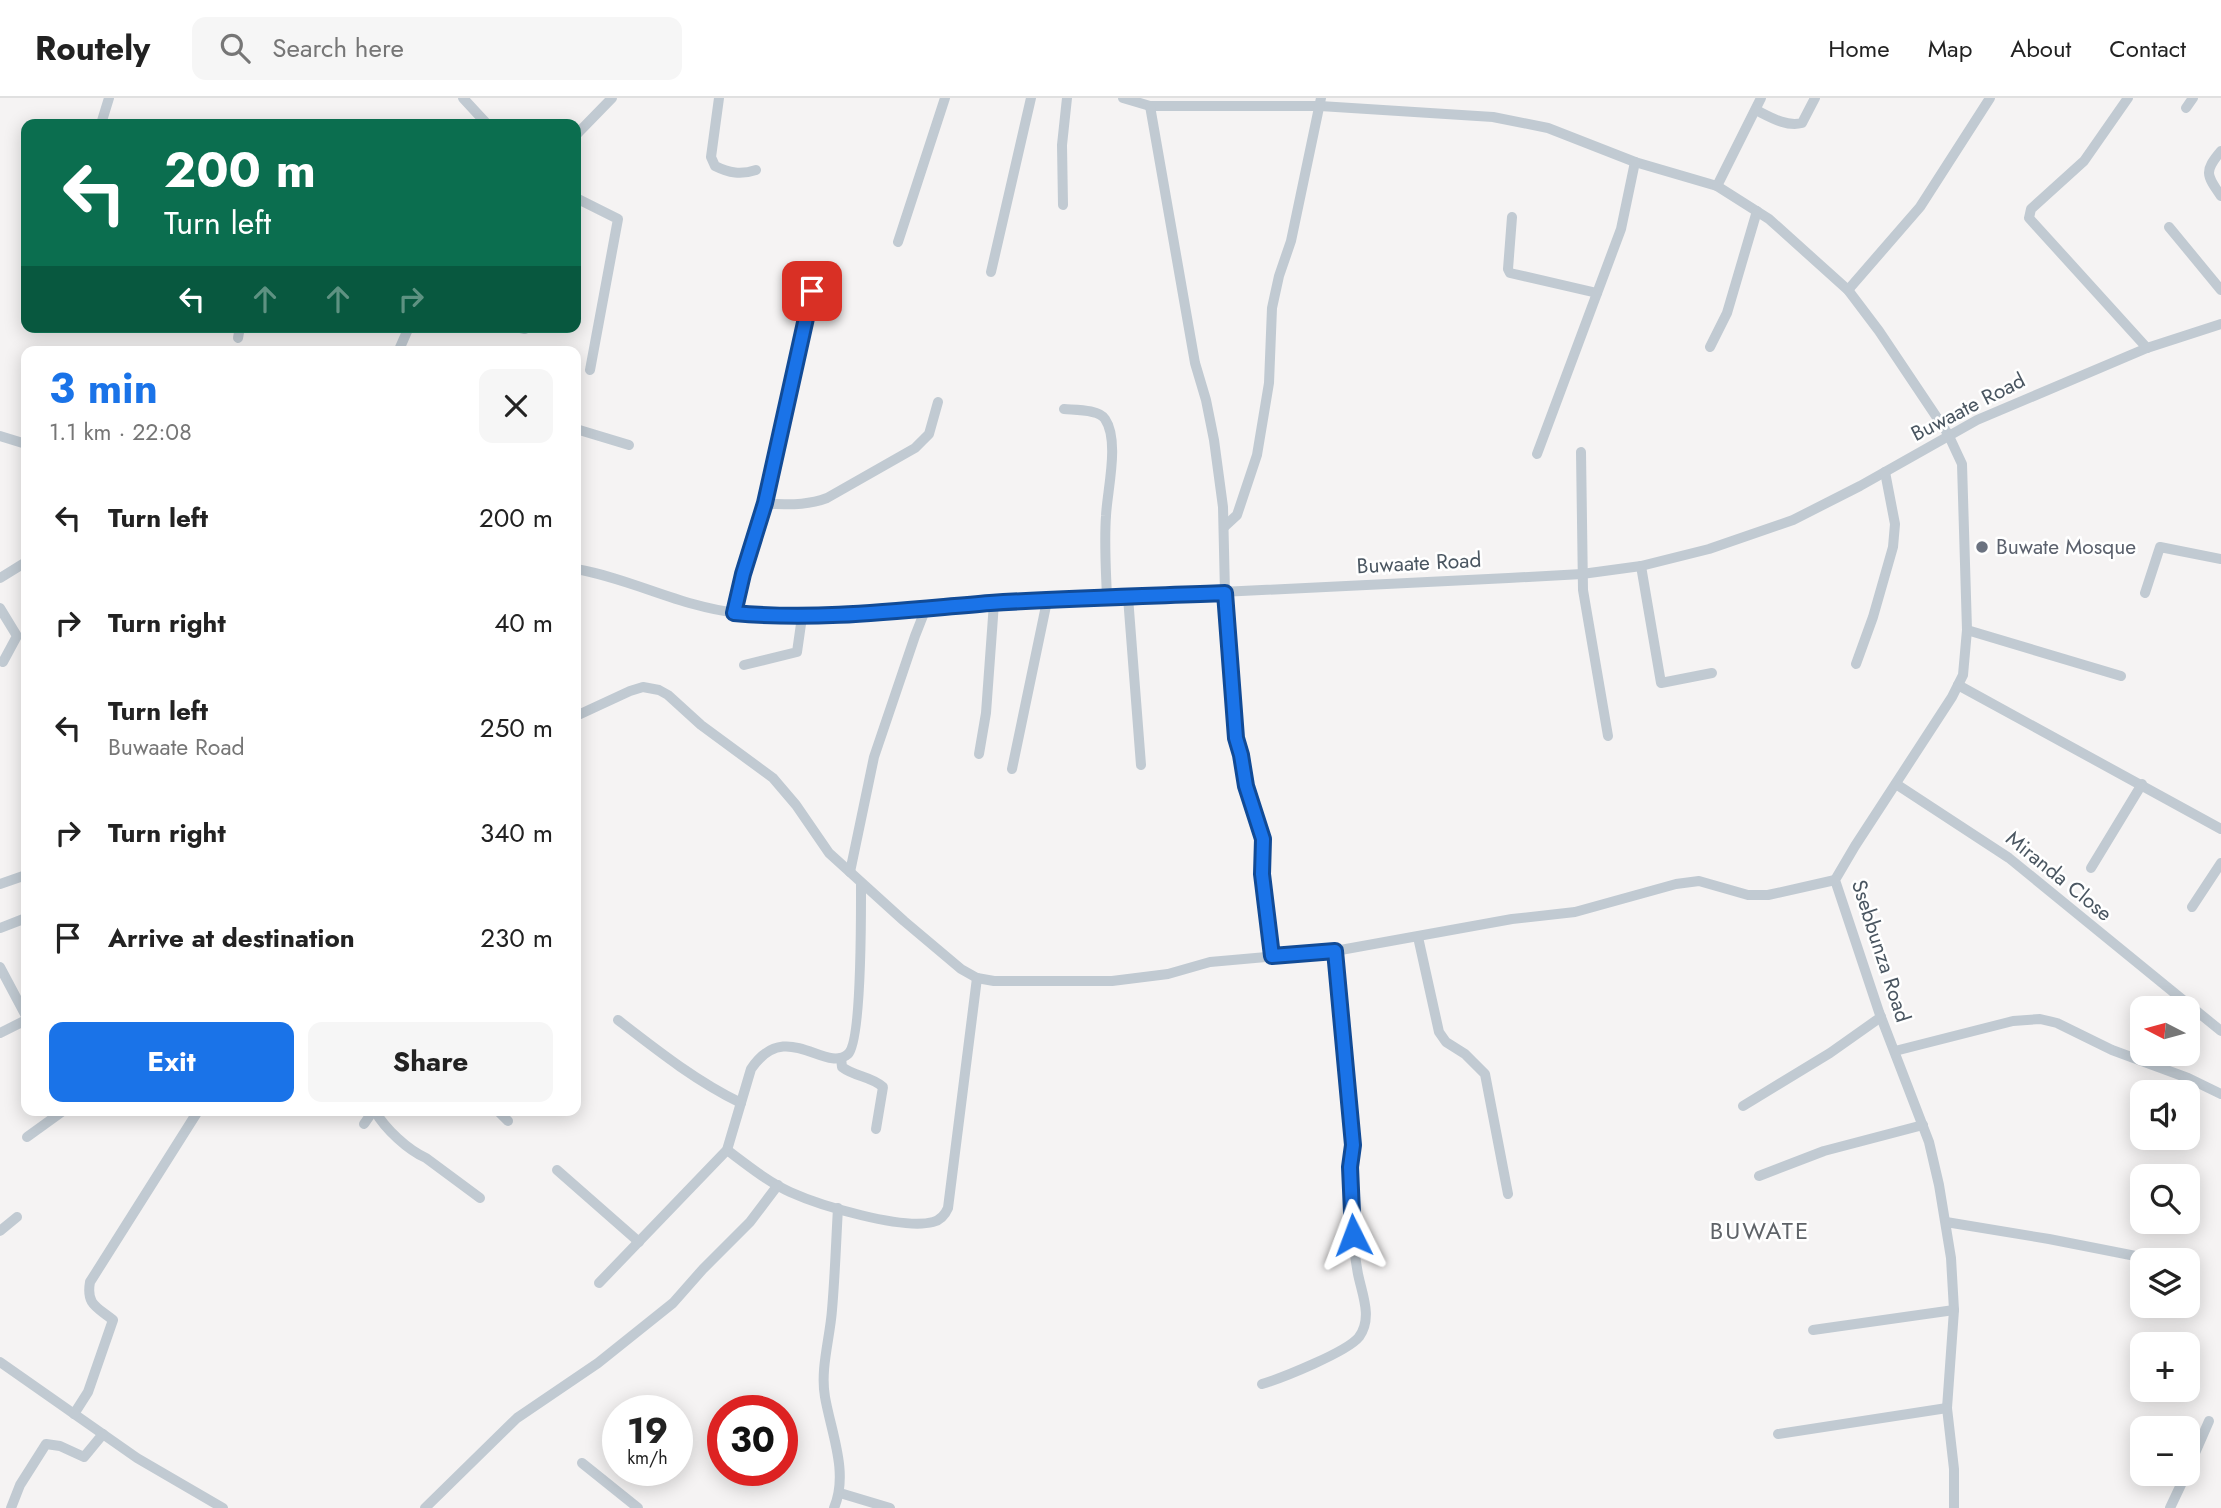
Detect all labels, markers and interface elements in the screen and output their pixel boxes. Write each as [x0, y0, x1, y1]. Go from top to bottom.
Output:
search box [192, 17, 682, 80]
text: Routely [35, 25, 150, 72]
icon: search [216, 29, 254, 67]
text: Search here [272, 29, 404, 67]
text: Home [1828, 31, 1890, 66]
text: Map [1928, 31, 1972, 66]
text: About [2010, 31, 2071, 66]
text: Contact [2109, 31, 2186, 66]
text: 200 m [164, 135, 316, 205]
icon: left [49, 147, 140, 238]
text: Turn left [164, 200, 271, 246]
pin [782, 261, 842, 321]
icon: arrive [793, 272, 831, 310]
icon: left [173, 280, 211, 318]
icon: ahead [246, 280, 284, 318]
icon: ahead [319, 280, 357, 318]
icon: right [392, 280, 430, 318]
text: 3 min [49, 358, 158, 419]
street label: Buwaate Road [1906, 365, 2030, 449]
button: close [479, 369, 553, 443]
text: 1.1 km · 22:08 [49, 415, 192, 449]
icon: left [49, 499, 87, 537]
text: Turn left [108, 499, 208, 537]
text: 200 m [479, 499, 553, 537]
place label: Buwate Mosque [1996, 532, 2136, 562]
marker: Buwate Mosque [1974, 539, 1990, 555]
street label: Buwaate Road [1356, 545, 1482, 581]
icon: right [49, 604, 87, 642]
text: Turn right [108, 604, 226, 642]
text: 40 m [494, 604, 553, 642]
text: Turn left [108, 692, 208, 730]
icon: left [49, 709, 87, 747]
text: 250 m [480, 709, 553, 747]
text: Buwaate Road [108, 730, 245, 764]
icon: right [49, 814, 87, 852]
text: Turn right [108, 814, 226, 852]
text: 340 m [480, 814, 553, 852]
street label: Miranda Close [1999, 824, 2119, 928]
street label: Ssebbunza Road [1844, 876, 1918, 1026]
icon: arrive [49, 919, 87, 957]
text: Arrive at destination [108, 919, 355, 957]
text: 230 m [480, 919, 553, 957]
north arrow [2130, 996, 2200, 1066]
map controls [2130, 996, 2200, 1486]
button: Exit [49, 1022, 294, 1102]
button: Share [308, 1022, 553, 1102]
button: sound [2130, 1080, 2200, 1150]
button: search [2130, 1164, 2200, 1234]
position arrow [1316, 1198, 1390, 1272]
district label: BUWATE [1710, 1213, 1810, 1248]
button: layers [2130, 1248, 2200, 1318]
button: + [2130, 1332, 2200, 1402]
speed limit sign: 30 [707, 1395, 798, 1486]
text: 19 [627, 1406, 668, 1456]
button: − [2130, 1416, 2200, 1486]
text: km/h [627, 1445, 668, 1471]

